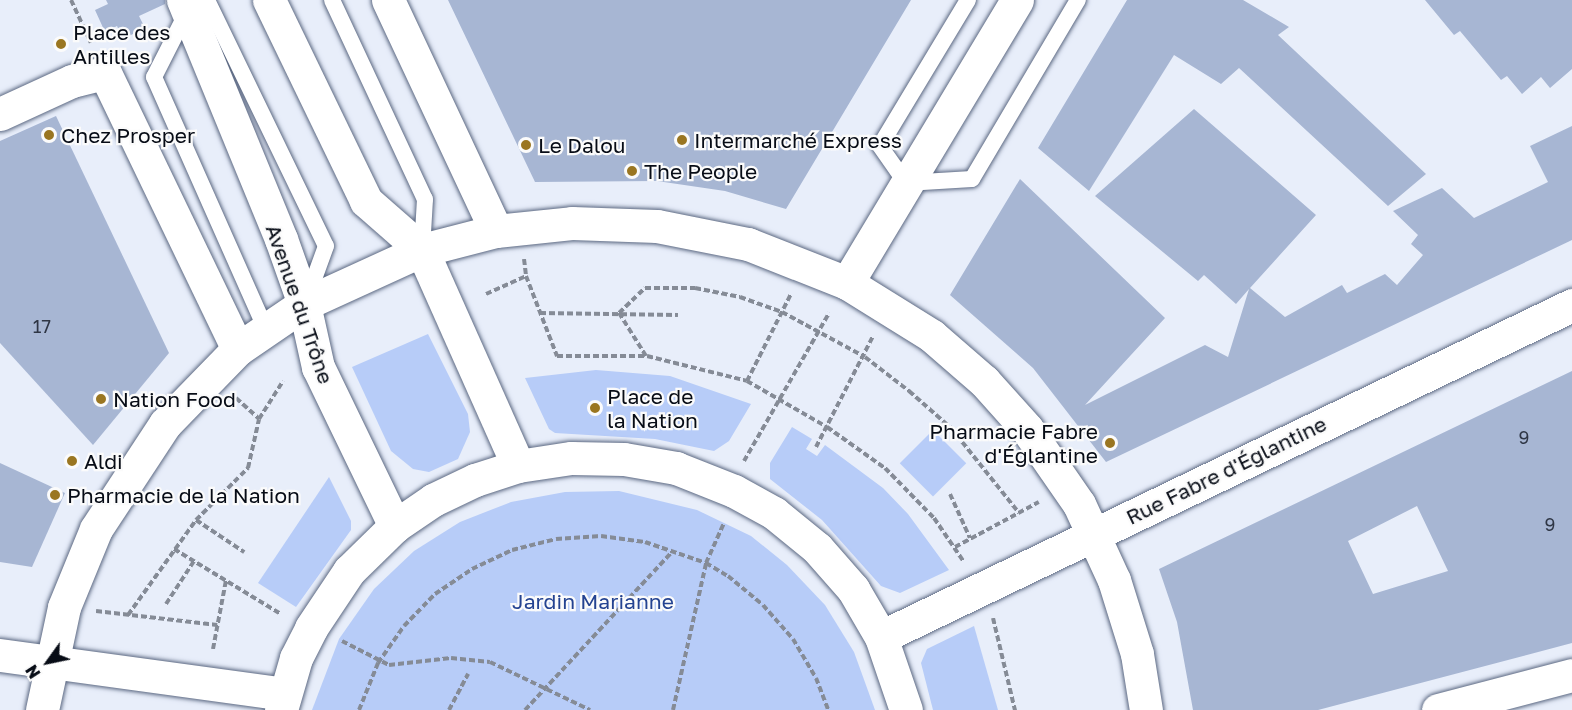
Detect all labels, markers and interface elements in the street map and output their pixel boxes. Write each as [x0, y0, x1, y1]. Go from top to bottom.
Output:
place label: Place des Antilles [73, 19, 170, 69]
marker: Place des Antilles [54, 37, 68, 51]
place label: Chez Prosper [61, 122, 195, 148]
place label: Intermarché Express [694, 127, 902, 153]
marker: Chez Prosper [42, 128, 56, 142]
place label: Le Dalou [538, 132, 626, 158]
marker: Intermarché Express [675, 133, 689, 147]
marker: Le Dalou [519, 138, 533, 152]
place label: The People [644, 158, 757, 184]
marker: The People [625, 164, 639, 178]
street label: Avenue du Trône [261, 221, 339, 387]
house number: 17 [33, 315, 51, 337]
place label: Place de la Nation [607, 383, 698, 433]
place label: Nation Food [113, 386, 236, 412]
marker: Nation Food [94, 392, 108, 406]
marker: Place de la Nation [588, 401, 602, 415]
street label: Rue Fabre d'Églantine [1122, 411, 1330, 529]
place label: Pharmacie Fabre d'Églantine [929, 418, 1098, 468]
house number: 9 [1519, 426, 1529, 448]
marker: Pharmacie Fabre d'Églantine [1103, 436, 1117, 450]
place label: Aldi [84, 448, 123, 474]
marker: Aldi [65, 454, 79, 468]
place label: Pharmacie de la Nation [67, 482, 300, 508]
marker: Pharmacie de la Nation [48, 488, 62, 502]
house number: 9 [1545, 513, 1555, 535]
park label: Jardin Marianne [512, 588, 674, 614]
north arrow [18, 632, 78, 692]
text: N [21, 661, 45, 682]

